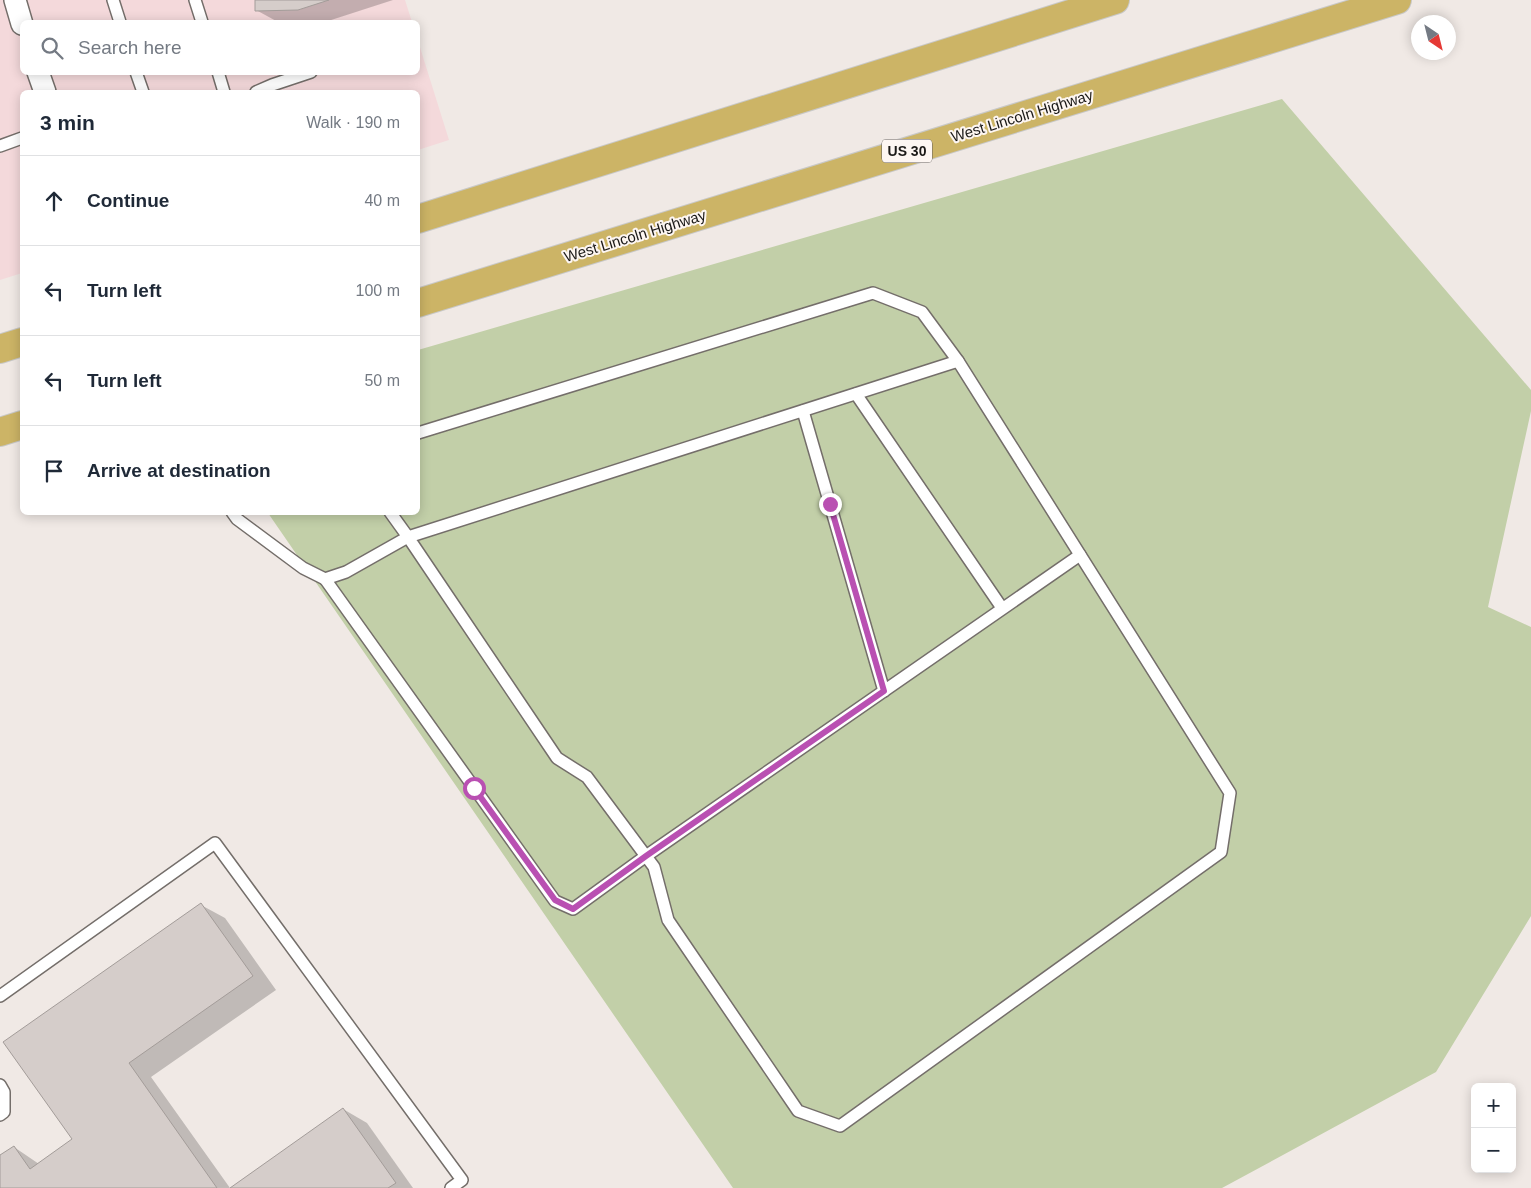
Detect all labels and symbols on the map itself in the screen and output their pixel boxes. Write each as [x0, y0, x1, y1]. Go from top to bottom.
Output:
north arrow [1411, 15, 1456, 60]
street label: West Lincoln Highway [949, 86, 1095, 145]
road number: US 30 [882, 140, 932, 162]
street label: West Lincoln Highway [562, 206, 708, 265]
route end [819, 493, 842, 516]
route start [463, 777, 486, 800]

